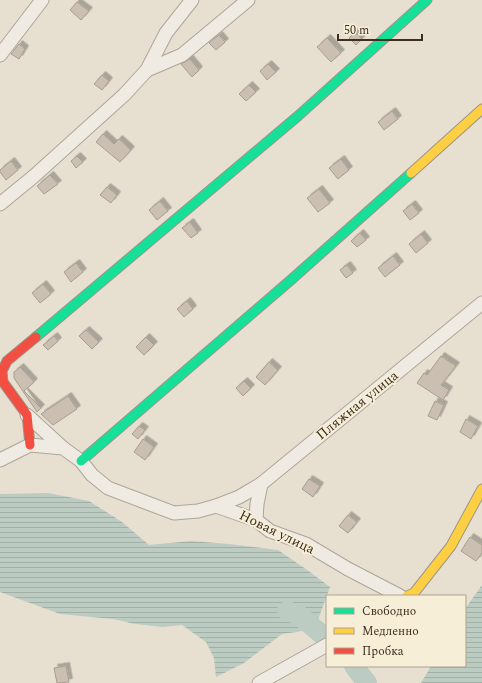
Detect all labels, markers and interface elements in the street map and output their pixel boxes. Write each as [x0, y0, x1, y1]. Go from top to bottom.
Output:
scale bar [338, 16, 422, 42]
text: 50 m [344, 21, 369, 40]
street label: Пляжная улица [311, 365, 403, 445]
street label: Новая улица [236, 505, 319, 559]
legend [326, 595, 466, 667]
text: Свободно [362, 602, 416, 621]
text: Медленно [362, 622, 419, 641]
text: Пробка [362, 642, 404, 661]

